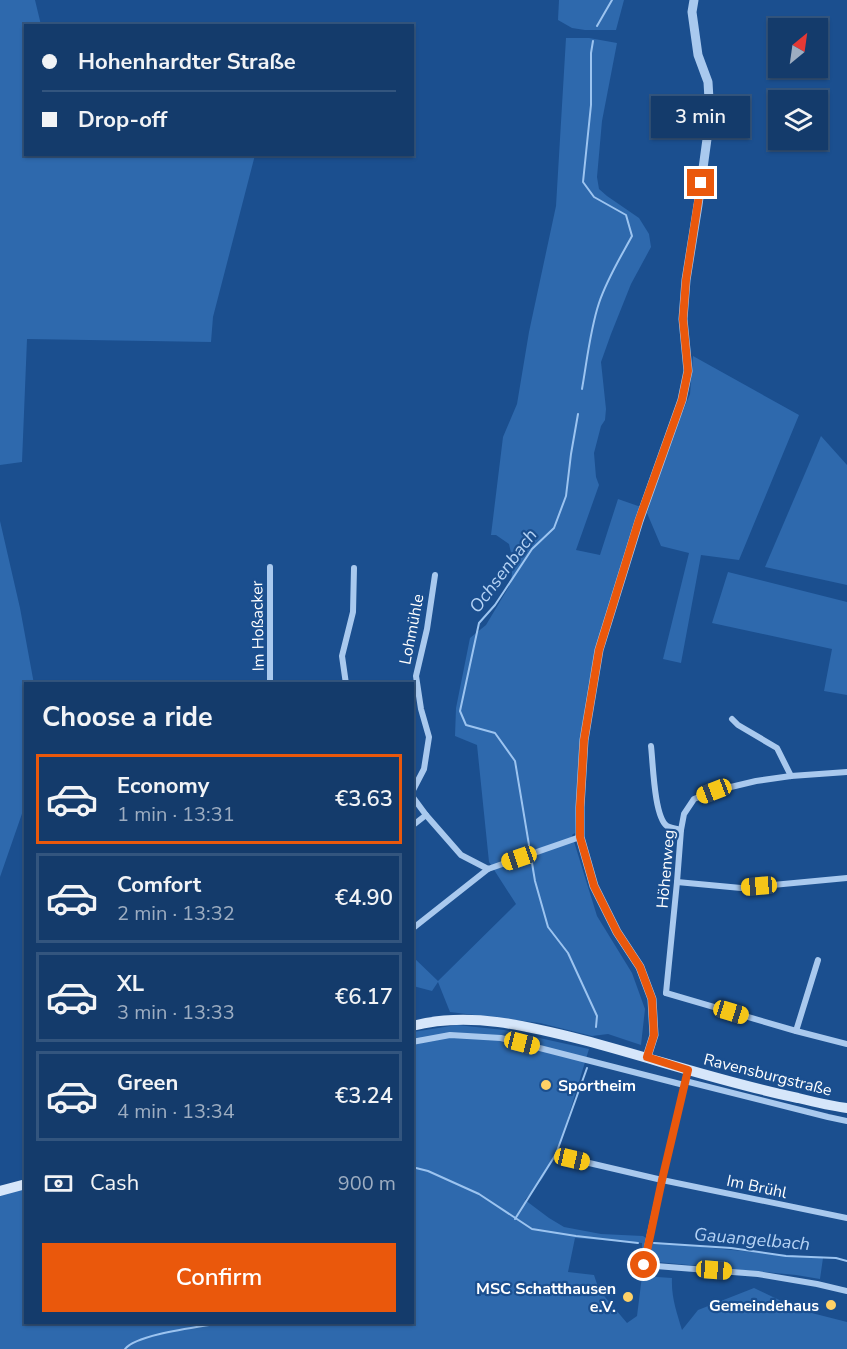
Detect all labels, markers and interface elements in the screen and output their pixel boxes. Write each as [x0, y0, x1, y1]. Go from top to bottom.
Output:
north arrow [768, 18, 828, 78]
map controls [768, 18, 828, 150]
text: Hohenhardter Straße [78, 47, 296, 77]
button: layers [768, 90, 828, 150]
callout: 3 min [652, 96, 750, 138]
text: 3 min [675, 103, 726, 130]
text: Drop-off [78, 105, 167, 135]
route end [687, 169, 714, 196]
water label: Ochsenbach [463, 524, 543, 618]
street label: Im Hoßacker [246, 580, 270, 672]
street label: Lohmühle [394, 592, 430, 666]
text: Choose a ride [42, 699, 213, 736]
text: Economy [117, 771, 209, 801]
icon: car [45, 772, 99, 826]
car [694, 776, 734, 806]
text: €3.63 [335, 784, 393, 814]
text: 1 min · 13:31 [117, 801, 235, 828]
street label: Höhenweg [652, 829, 680, 909]
car [499, 844, 539, 872]
text: Comfort [117, 870, 201, 900]
icon: car [45, 871, 99, 925]
car [740, 875, 778, 897]
text: €4.90 [335, 883, 393, 913]
text: 2 min · 13:32 [117, 900, 235, 927]
text: XL [117, 969, 144, 999]
icon: car [45, 970, 99, 1024]
text: €6.17 [335, 982, 393, 1012]
car [711, 998, 751, 1026]
text: 3 min · 13:33 [117, 999, 235, 1026]
car [502, 1030, 542, 1056]
street label: Ravensburgstraße [701, 1048, 834, 1102]
text: Green [117, 1068, 178, 1098]
icon: car [45, 1069, 99, 1123]
place label: Sportheim [558, 1075, 636, 1097]
marker: Sportheim [539, 1078, 553, 1092]
text: €3.24 [335, 1081, 393, 1111]
text: 4 min · 13:34 [117, 1098, 235, 1125]
car [552, 1146, 592, 1172]
icon: cash [42, 1167, 75, 1200]
text: Cash [90, 1168, 139, 1198]
text: 900 m [338, 1170, 396, 1197]
street label: Im Brühl [725, 1170, 789, 1204]
water label: Gauangelbach [693, 1222, 811, 1256]
button: Confirm [42, 1243, 396, 1312]
route start [630, 1251, 657, 1278]
car [695, 1260, 733, 1280]
place label: MSC Schatthausen e.V. [476, 1278, 616, 1318]
marker: MSC Schatthausen e.V. [621, 1290, 635, 1304]
place label: Gemeindehaus [709, 1295, 819, 1317]
marker: Gemeindehaus [824, 1298, 838, 1312]

